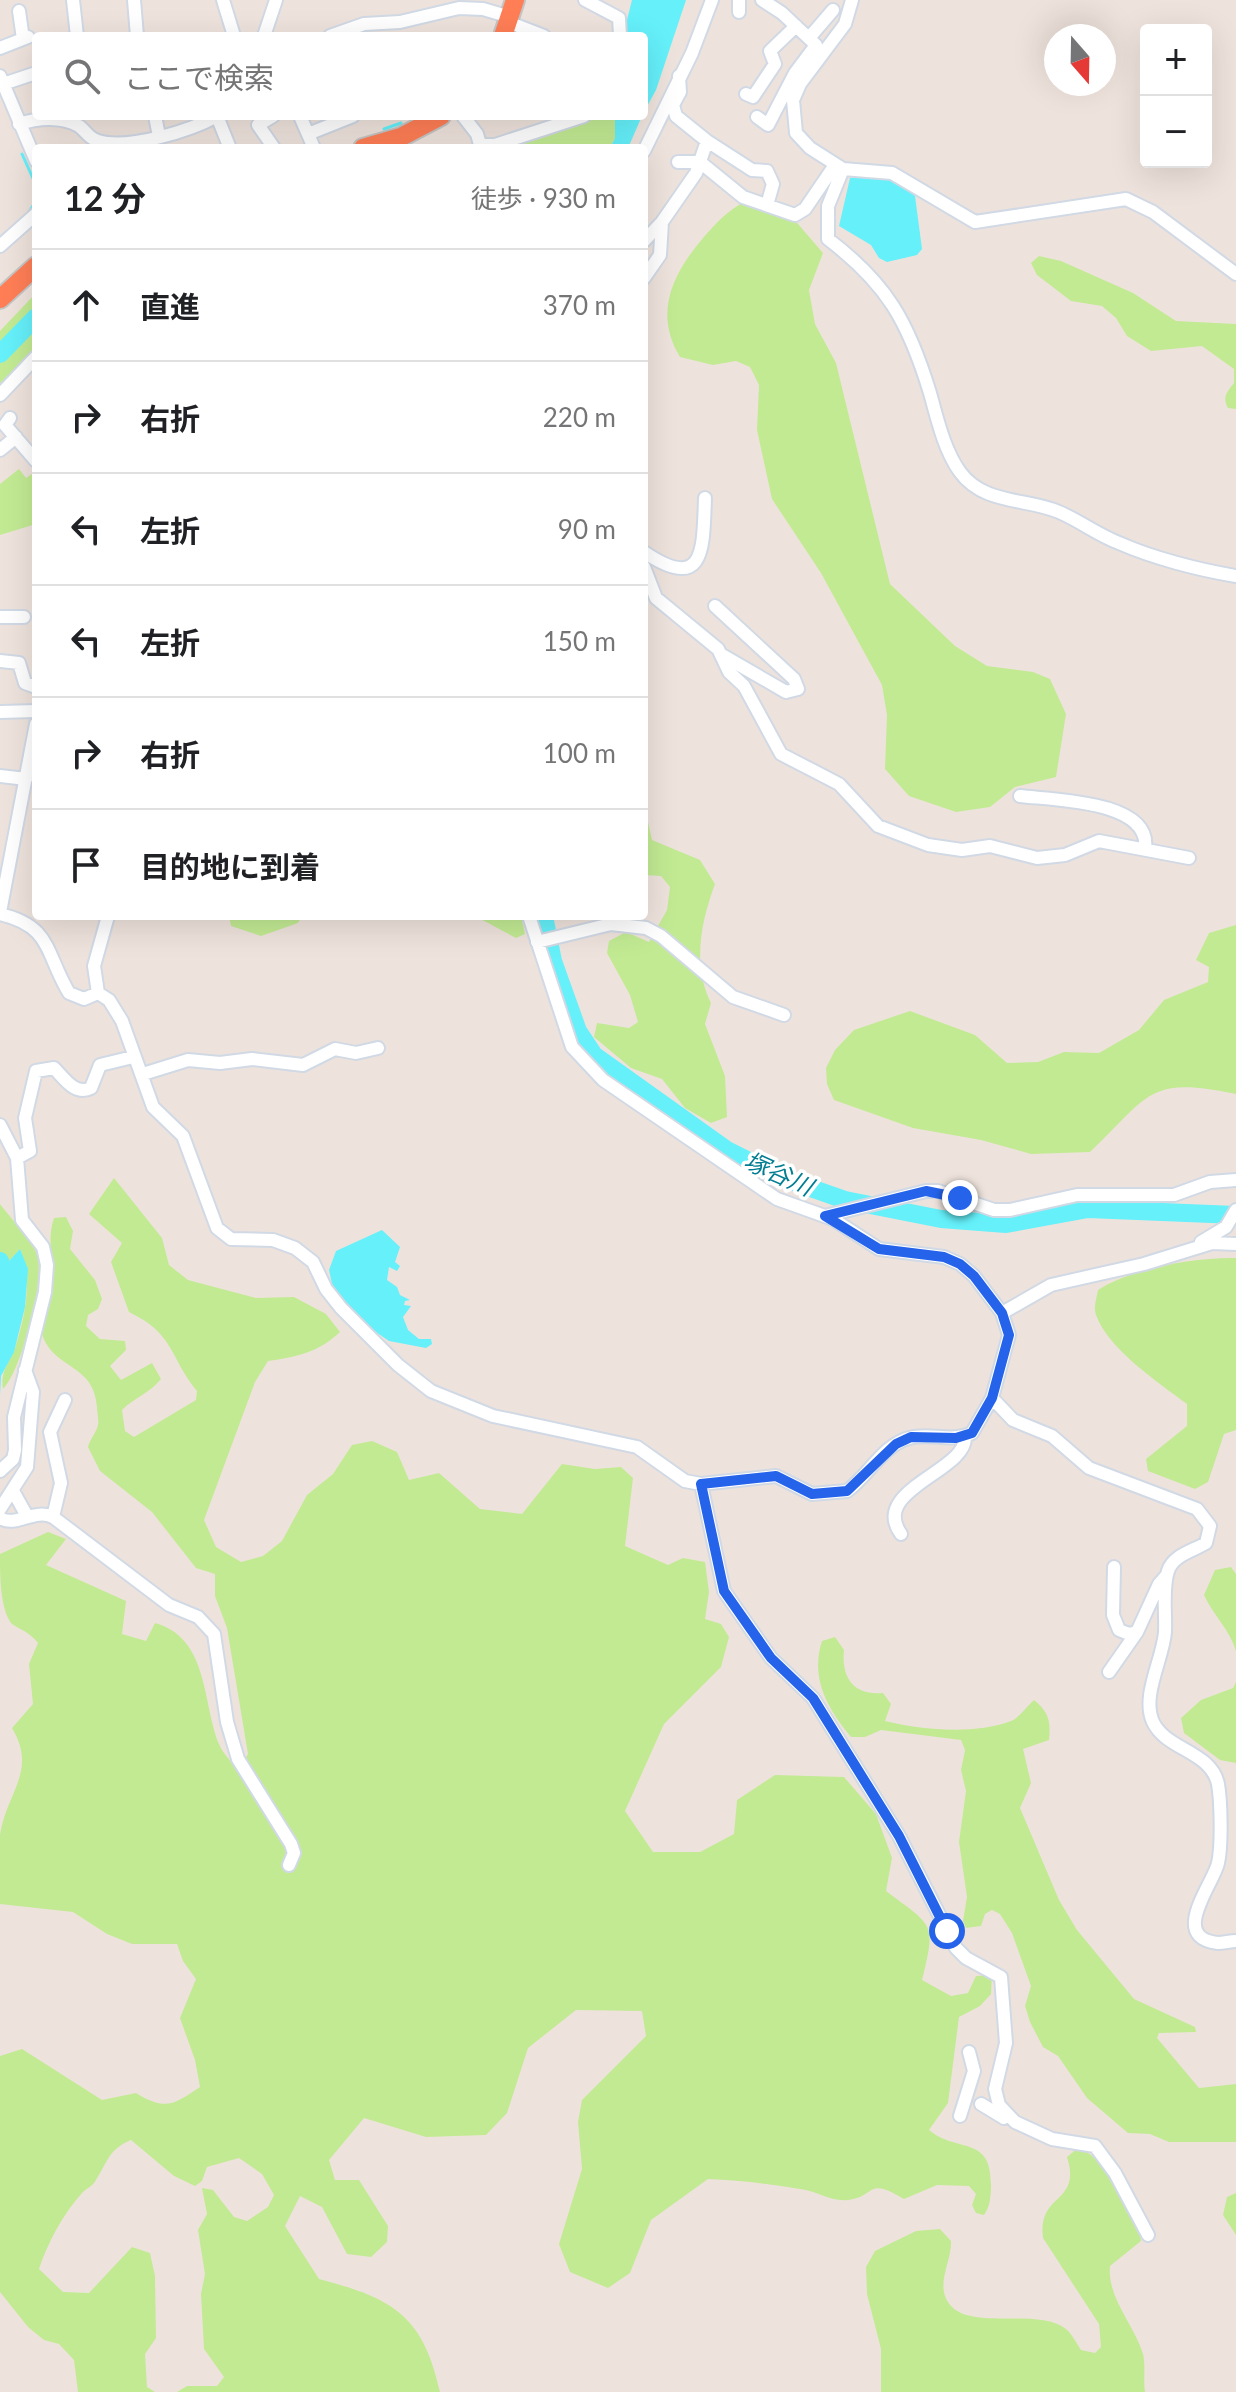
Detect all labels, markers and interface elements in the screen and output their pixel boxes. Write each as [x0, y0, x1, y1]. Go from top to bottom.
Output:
north arrow [1044, 24, 1116, 96]
map controls [1140, 24, 1212, 168]
button: + [1140, 24, 1212, 96]
search box [32, 32, 648, 120]
icon: search [60, 54, 104, 98]
text: ここで検索 [124, 59, 274, 95]
button: − [1140, 96, 1212, 168]
text: 12 分 [64, 177, 146, 218]
text: 徒歩 · 930 m [471, 182, 616, 214]
icon: ahead [64, 283, 108, 327]
text: 直進 [140, 288, 200, 324]
text: 370 m [543, 289, 616, 321]
icon: right [64, 395, 108, 439]
text: 右折 [140, 400, 200, 436]
text: 220 m [543, 401, 616, 433]
icon: left [64, 507, 108, 551]
text: 左折 [140, 512, 200, 548]
text: 90 m [558, 513, 616, 545]
icon: left [64, 619, 108, 663]
text: 左折 [140, 624, 200, 660]
text: 150 m [543, 625, 616, 657]
icon: right [64, 731, 108, 775]
text: 右折 [140, 736, 200, 772]
text: 100 m [543, 737, 616, 769]
icon: arrive [64, 843, 108, 887]
text: 目的地に到着 [140, 848, 320, 884]
water label: 塚谷川 [740, 1145, 821, 1202]
route end [942, 1180, 978, 1216]
route start [929, 1913, 965, 1949]

